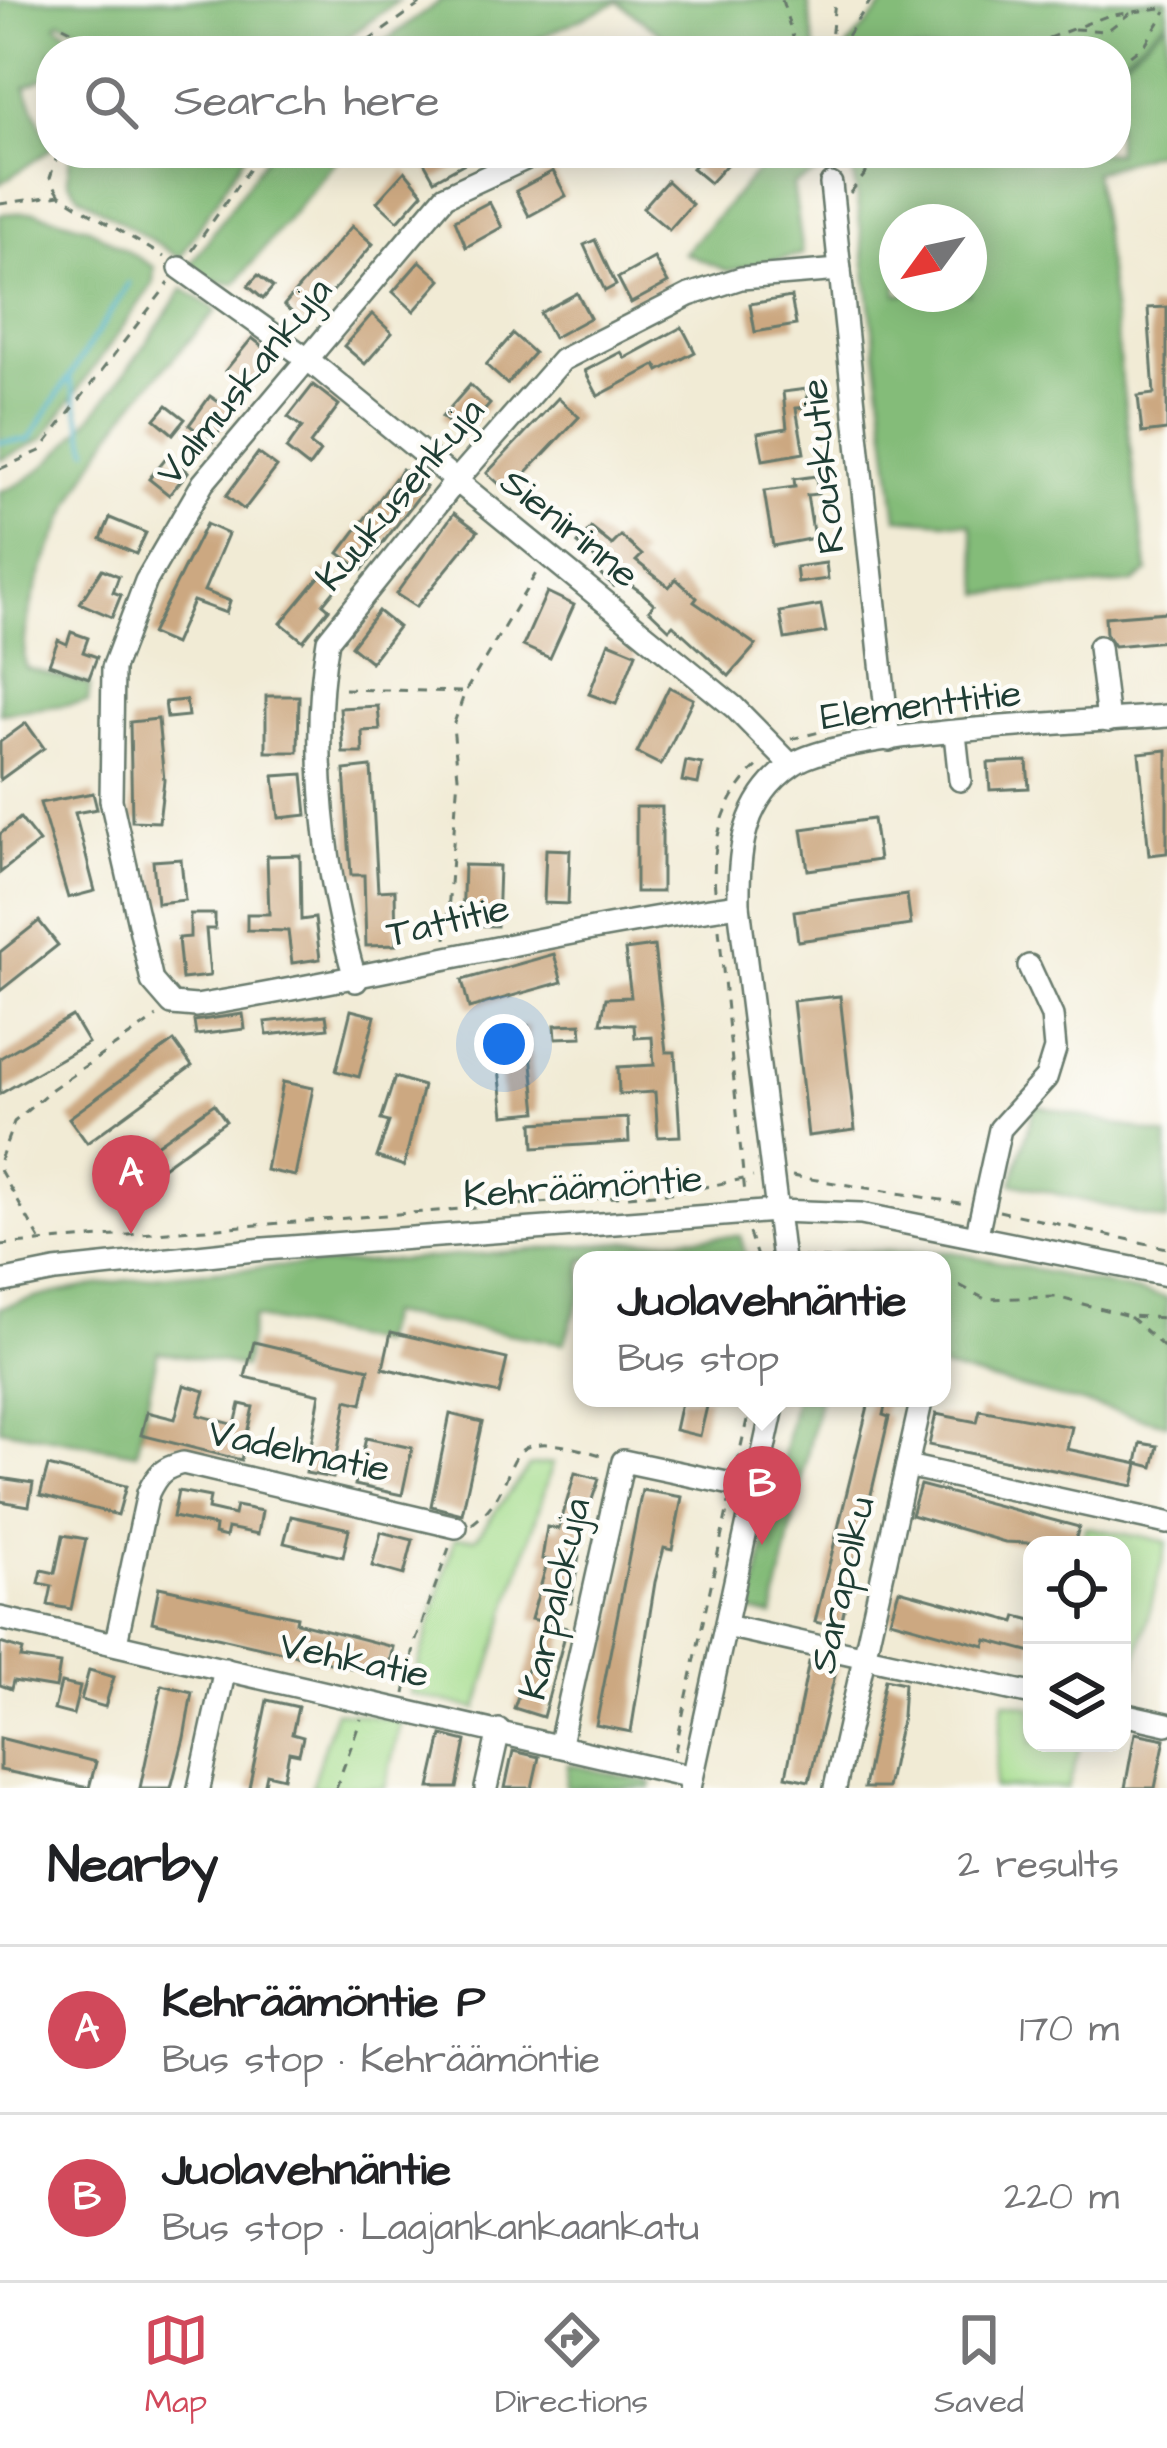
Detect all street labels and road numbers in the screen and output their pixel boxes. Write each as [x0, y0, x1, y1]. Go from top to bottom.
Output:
street label: Valmuskankuja [144, 266, 346, 498]
street label: Rouskutie [788, 376, 860, 556]
street label: Kuukusenkuja [304, 386, 498, 603]
street label: Sienirinne [488, 456, 650, 602]
street label: Elementtitie [818, 667, 1024, 745]
street label: Tattitie [381, 882, 515, 962]
street label: Kehräämöntie [462, 1153, 704, 1223]
street label: Vadelmatie [203, 1406, 395, 1498]
street label: Sarapolku [796, 1491, 890, 1679]
street label: Karpalokuja [507, 1493, 605, 1705]
street label: Vehkatie [274, 1619, 434, 1703]

